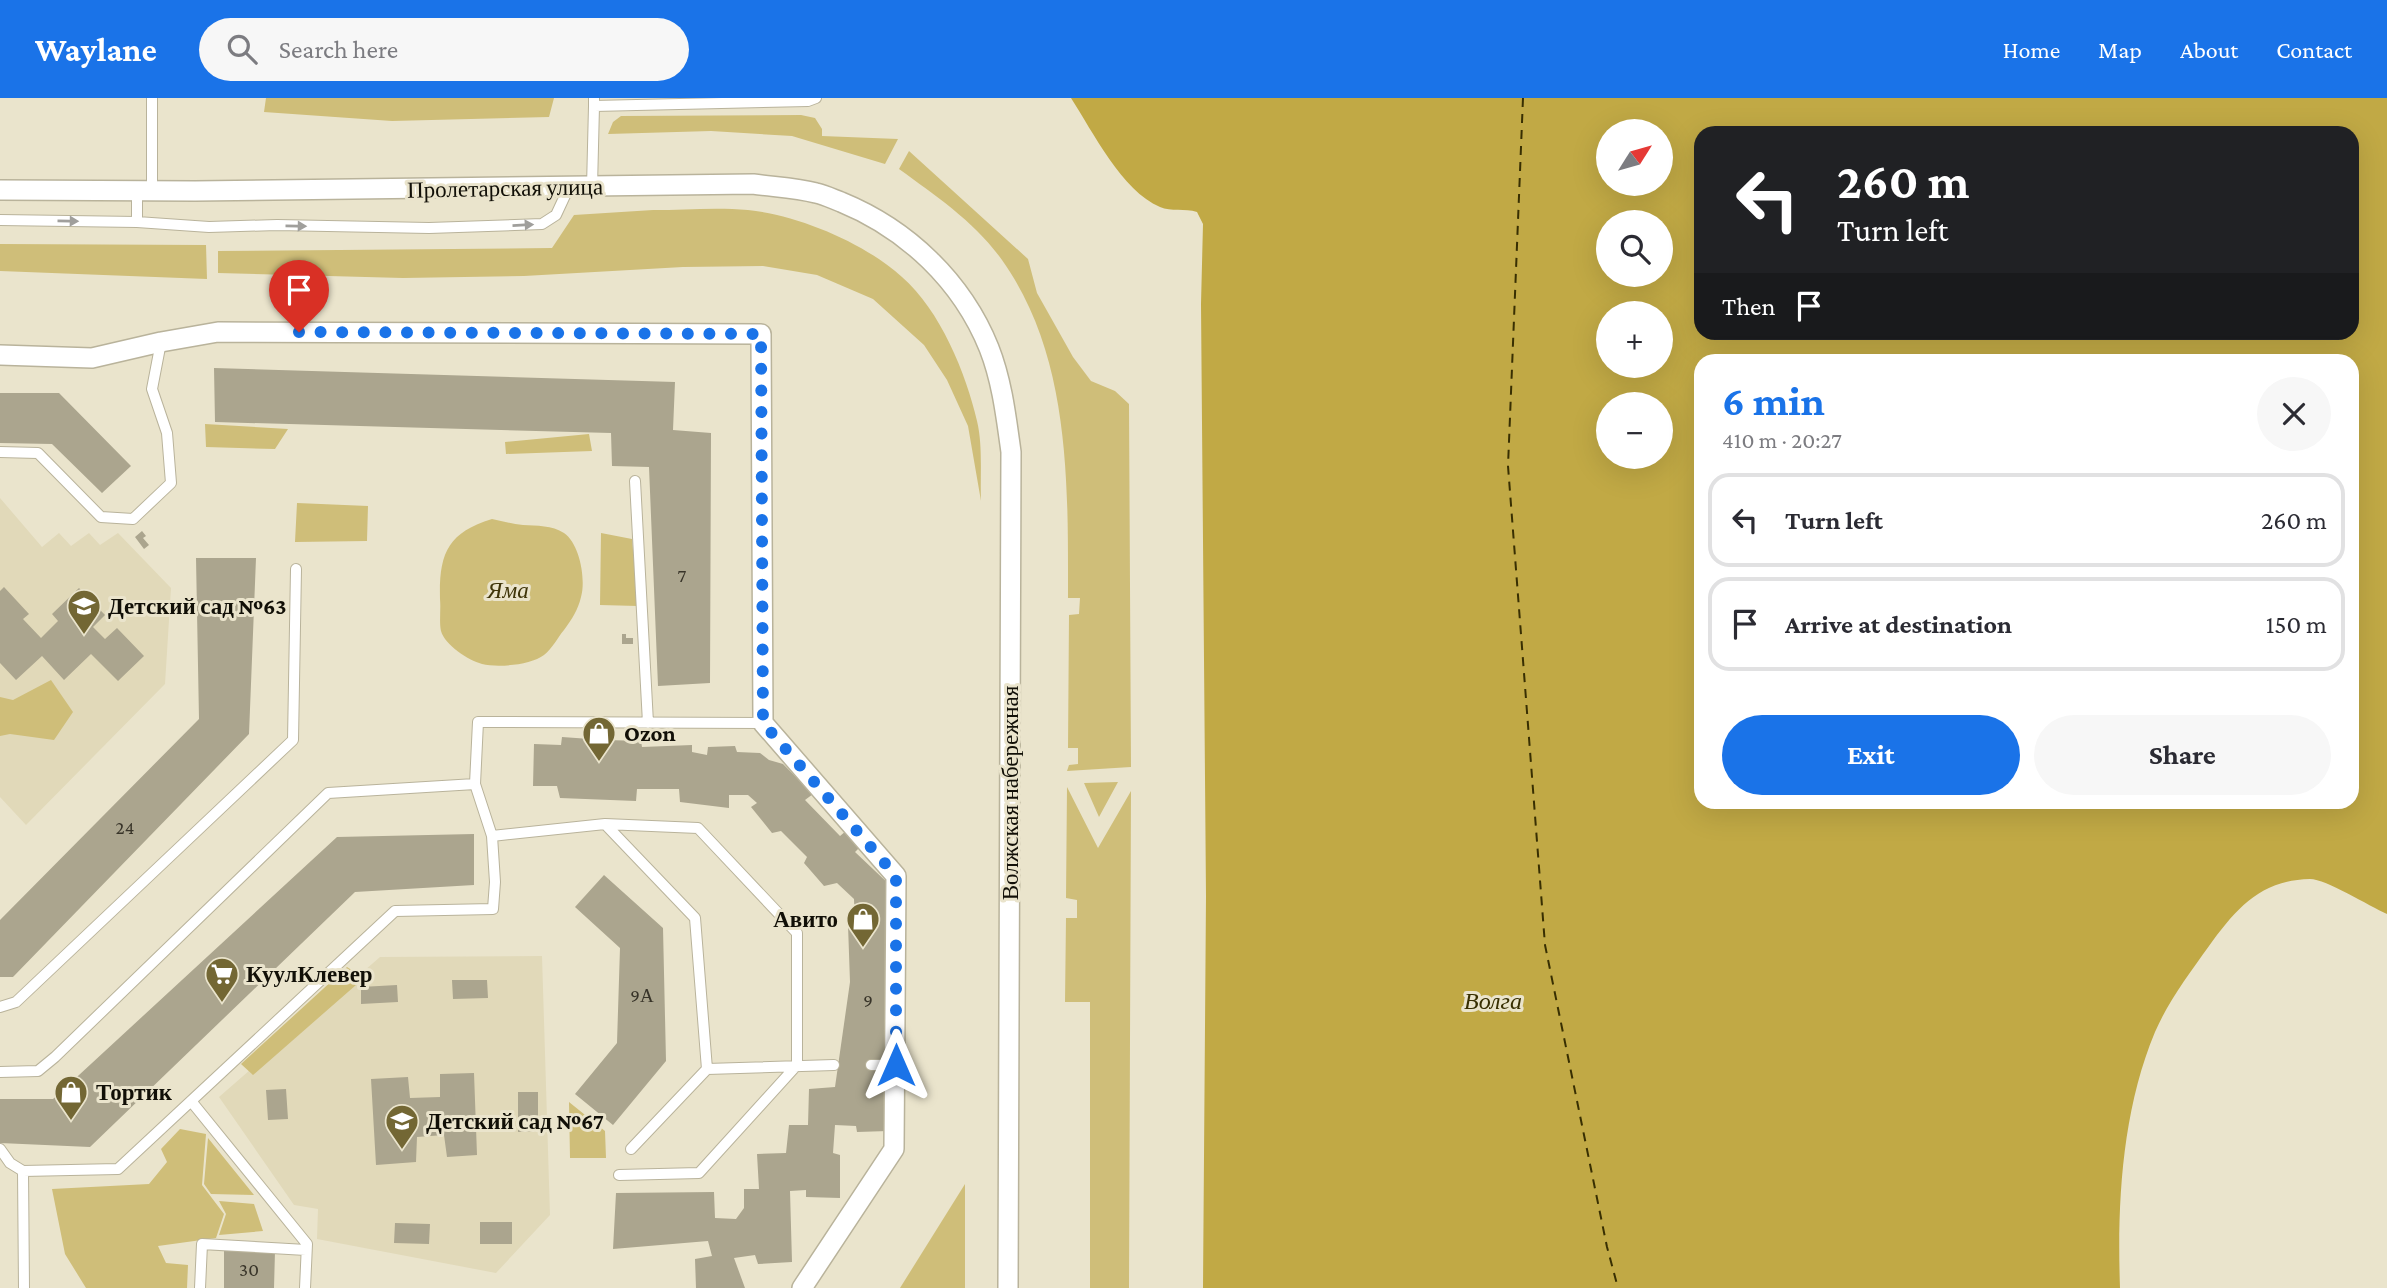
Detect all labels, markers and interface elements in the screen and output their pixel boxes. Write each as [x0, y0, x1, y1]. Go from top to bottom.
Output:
search box [199, 18, 689, 81]
icon: search [223, 30, 261, 68]
text: Waylane [35, 31, 157, 68]
text: Search here [279, 35, 398, 64]
text: Home [2003, 36, 2060, 63]
text: Map [2098, 36, 2142, 63]
text: About [2180, 36, 2238, 63]
text: Contact [2276, 36, 2352, 63]
north arrow [1596, 119, 1673, 196]
map controls [1596, 119, 1673, 469]
icon: left [1722, 154, 1813, 245]
text: 260 m [1837, 154, 1969, 209]
street label: Пролетарская улица [407, 173, 603, 203]
button: search [1596, 210, 1673, 287]
text: Turn left [1837, 212, 1948, 248]
one-way arrow [57, 215, 79, 227]
one-way arrow [512, 219, 534, 230]
one-way arrow [285, 220, 307, 232]
pin [269, 260, 329, 332]
icon: arrive [280, 271, 318, 309]
icon: arrive [1790, 287, 1828, 325]
text: Then [1722, 292, 1776, 321]
button: + [1596, 301, 1673, 378]
text: 6 min [1722, 377, 1825, 424]
button: close [2257, 377, 2331, 451]
button: − [1596, 392, 1673, 469]
text: 410 m · 20:27 [1722, 427, 1842, 453]
icon: left [1726, 501, 1764, 539]
text: Turn left [1785, 506, 1883, 535]
text: 260 m [2261, 506, 2327, 535]
house number: 7 [678, 565, 687, 586]
park label: Яма [486, 577, 529, 603]
school or university icon: Детский сад №63 [65, 587, 103, 636]
place label: Детский сад №63 [108, 593, 286, 619]
icon: arrive [1726, 605, 1764, 643]
text: Arrive at destination [1785, 610, 2012, 639]
text: 150 m [2266, 610, 2327, 639]
street label: Волжская набережная [997, 685, 1023, 900]
shop icon: Ozon [580, 714, 618, 763]
button: Exit [1722, 715, 2020, 795]
button: Share [2034, 715, 2331, 795]
place label: Ozon [624, 720, 676, 746]
house number: 24 [116, 817, 134, 838]
shop icon: Авито [844, 900, 882, 949]
place label: Авито [773, 906, 838, 932]
supermarket icon: КуулКлевер [203, 955, 241, 1004]
place label: КуулКлевер [246, 961, 373, 987]
house number: 9А [630, 985, 654, 1006]
water label: Волга [1464, 987, 1522, 1014]
house number: 9 [863, 990, 873, 1011]
position arrow [859, 1028, 933, 1102]
shop icon: Тортик [52, 1073, 90, 1122]
place label: Тортик [96, 1079, 173, 1105]
school or university icon: Детский сад №67 [383, 1102, 421, 1151]
place label: Детский сад №67 [426, 1108, 604, 1134]
house number: 30 [239, 1259, 259, 1280]

